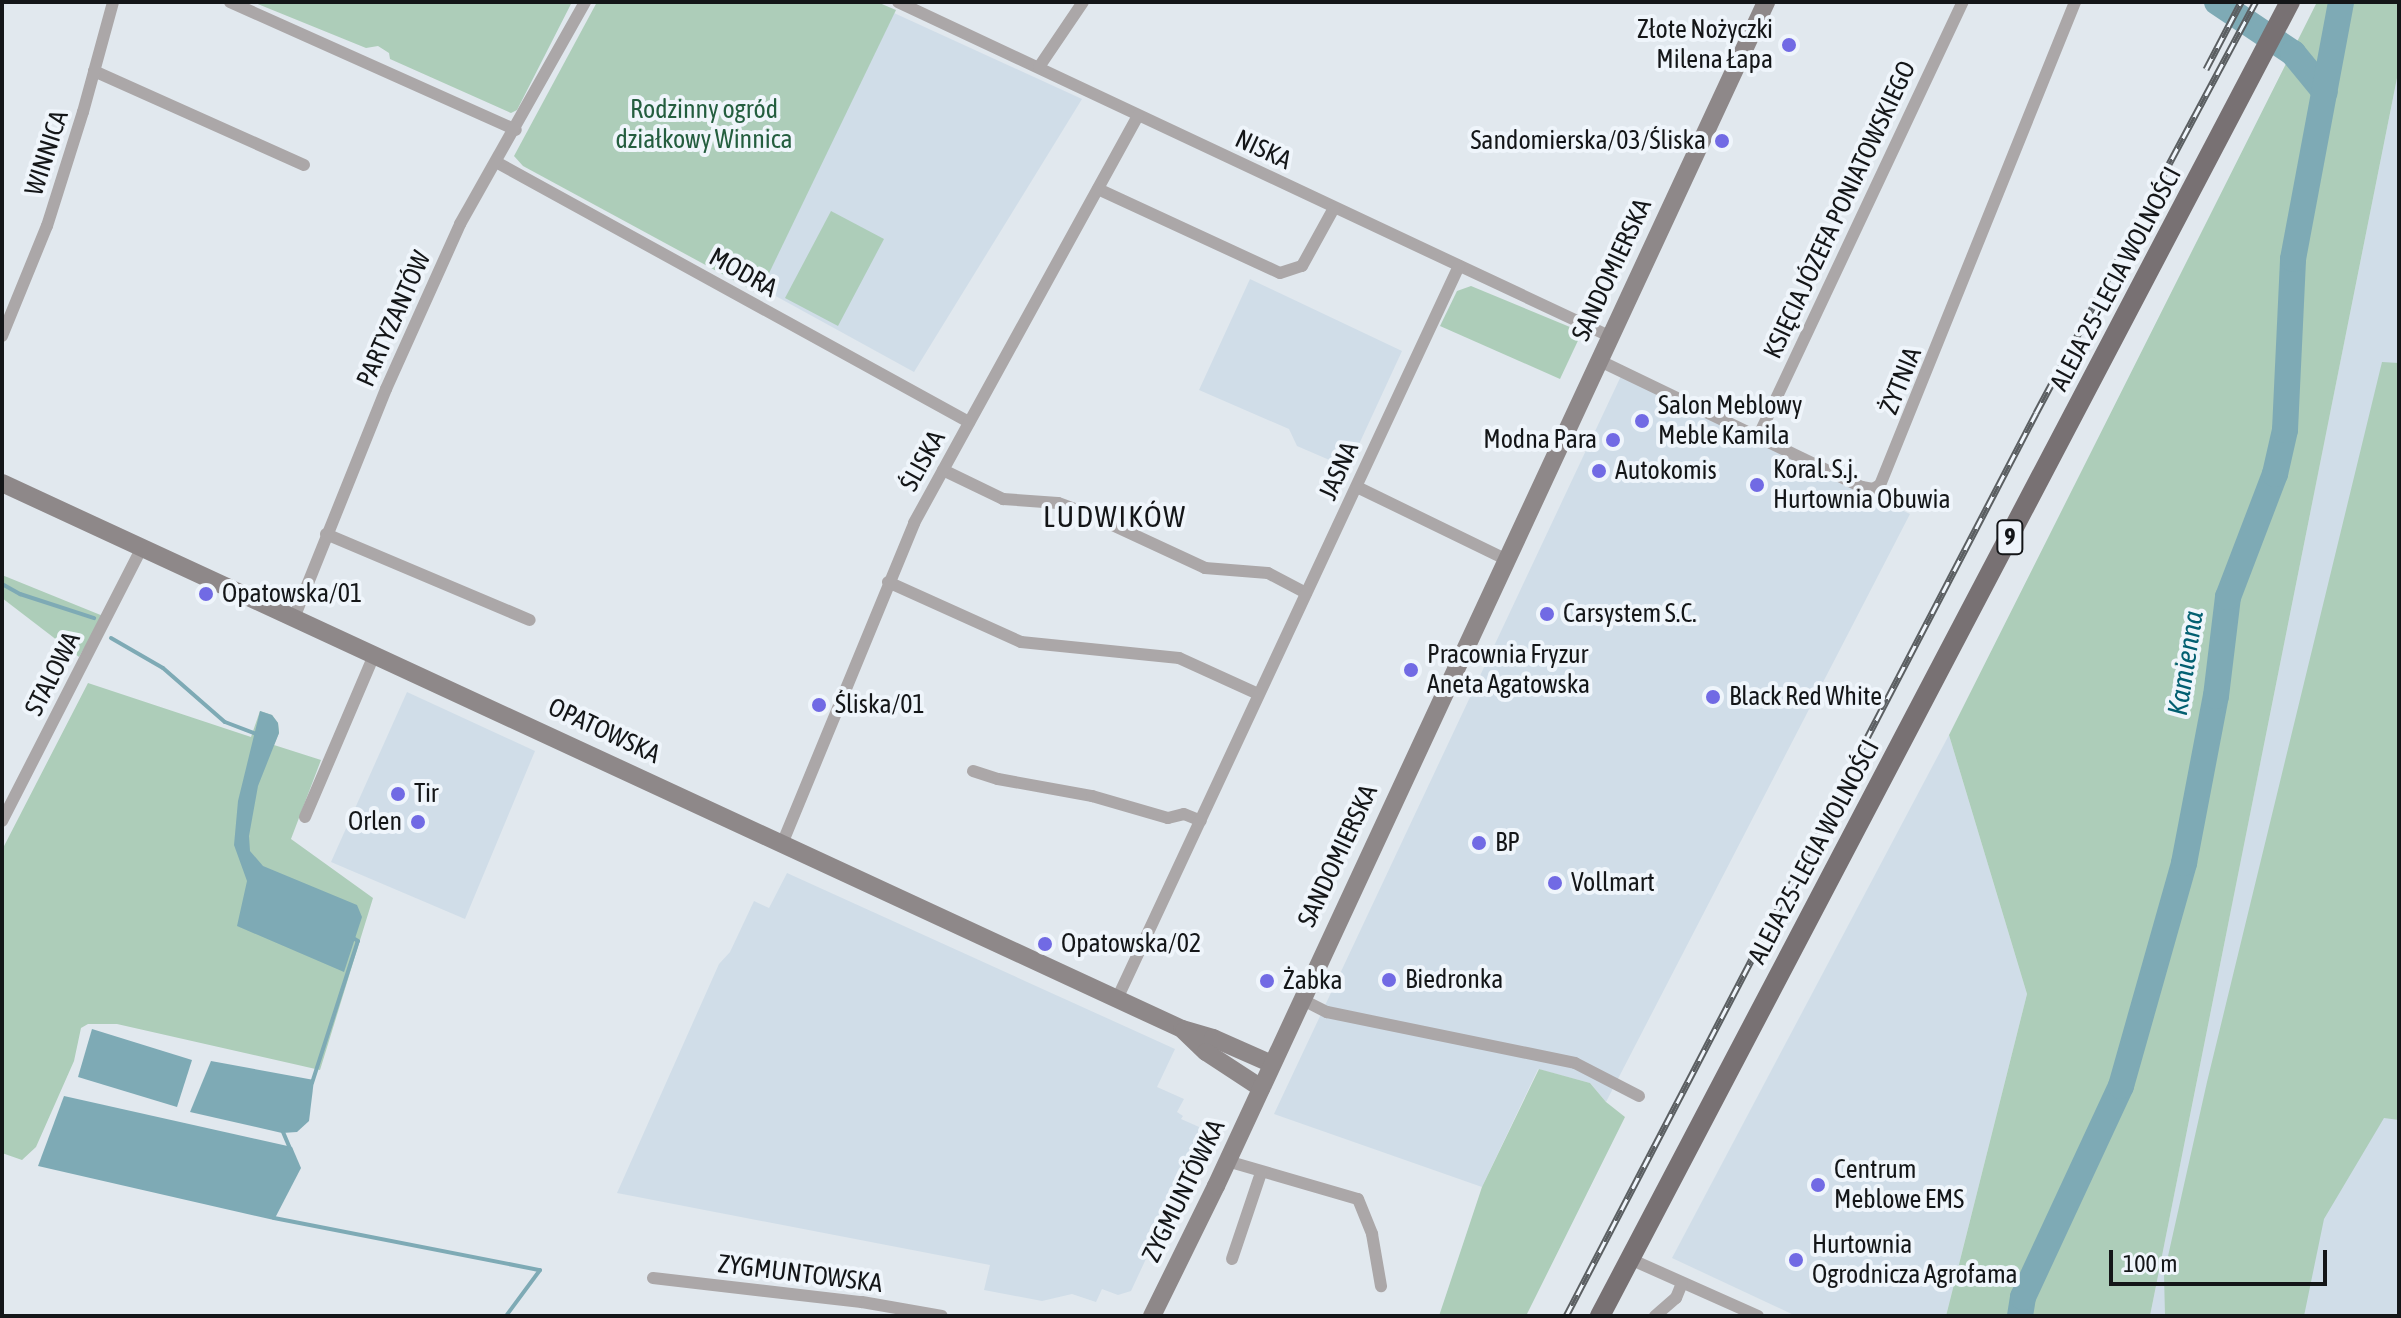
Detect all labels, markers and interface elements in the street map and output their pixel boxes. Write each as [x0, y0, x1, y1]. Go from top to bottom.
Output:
place label: Złote Nożyczki Milena Łapa [1637, 14, 1773, 76]
marker: Złote Nożyczki Milena Łapa [1780, 36, 1798, 54]
street label: KSIĘCIA JÓZEFA PONIATOWSKIEGO [1757, 56, 1923, 364]
park label: Rodzinny ogród działkowy Winnica [615, 94, 793, 156]
street label: WINNICA [19, 107, 75, 199]
street label: NISKA [1230, 124, 1296, 176]
place label: Sandomierska/03/Śliska [1470, 125, 1706, 157]
marker: Sandomierska/03/Śliska [1713, 132, 1731, 150]
street label: ALEJA 25-LECIA WOLNOŚCI [2044, 162, 2188, 396]
street label: SANDOMIERSKA [1565, 194, 1659, 346]
street label: MODRA [704, 242, 782, 304]
street label: PARTYZANTÓW [350, 246, 438, 392]
street label: ŻYTNIA [1874, 343, 1928, 419]
place label: Salon Meblowy Meble Kamila [1658, 390, 1802, 452]
marker: Salon Meblowy Meble Kamila [1633, 412, 1651, 430]
place label: Modna Para [1483, 424, 1597, 456]
street label: ŚLISKA [894, 425, 952, 497]
marker: Modna Para [1604, 431, 1622, 449]
street label: JASNA [1313, 437, 1365, 505]
place label: Koral. S.j. Hurtownia Obuwia [1773, 454, 1951, 516]
place label: Autokomis [1615, 455, 1717, 487]
marker: Autokomis [1590, 462, 1608, 480]
marker: Koral. S.j. Hurtownia Obuwia [1748, 476, 1766, 494]
district label: LUDWIKÓW [1043, 498, 1187, 534]
road number: 9 [1996, 517, 2024, 557]
place label: Opatowska/01 [222, 578, 362, 610]
marker: Opatowska/01 [197, 585, 215, 603]
place label: Carsystem S.C. [1563, 598, 1697, 630]
marker: Carsystem S.C. [1538, 605, 1556, 623]
water label: Kamienna [2160, 608, 2210, 718]
street label: STALOWA [19, 627, 87, 721]
place label: Pracownia Fryzur Aneta Agatowska [1427, 639, 1590, 700]
marker: Pracownia Fryzur Aneta Agatowska [1402, 661, 1420, 679]
place label: Black Red White [1729, 681, 1882, 713]
marker: Black Red White [1704, 688, 1722, 706]
place label: Śliska/01 [835, 689, 925, 721]
street label: OPATOWSKA [543, 692, 665, 770]
marker: Śliska/01 [810, 696, 828, 714]
street label: ALEJA 25-LECIA WOLNOŚCI [1742, 735, 1886, 969]
place label: Tir [414, 778, 439, 810]
street label: SANDOMIERSKA [1291, 780, 1385, 932]
marker: Tir [389, 785, 407, 803]
place label: Orlen [348, 806, 402, 838]
marker: Orlen [409, 813, 427, 831]
place label: BP [1495, 827, 1520, 859]
marker: BP [1470, 834, 1488, 852]
place label: Vollmart [1571, 867, 1655, 899]
marker: Vollmart [1546, 874, 1564, 892]
place label: Opatowska/02 [1061, 928, 1201, 960]
marker: Opatowska/02 [1036, 935, 1054, 953]
place label: Biedronka [1405, 964, 1503, 996]
place label: Żabka [1283, 965, 1343, 997]
marker: Biedronka [1380, 971, 1398, 989]
marker: Żabka [1258, 972, 1276, 990]
street label: ZYGMUNTÓWKA [1136, 1115, 1232, 1267]
place label: Centrum Meblowe EMS [1834, 1154, 1964, 1216]
marker: Centrum Meblowe EMS [1809, 1176, 1827, 1194]
place label: Hurtownia Ogrodnicza Agrofama [1812, 1229, 2018, 1290]
scale bar [2113, 1234, 2331, 1284]
street label: ZYGMUNTOWSKA [716, 1248, 884, 1300]
text: 100 m [2123, 1250, 2177, 1277]
marker: Hurtownia Ogrodnicza Agrofama [1787, 1251, 1805, 1269]

